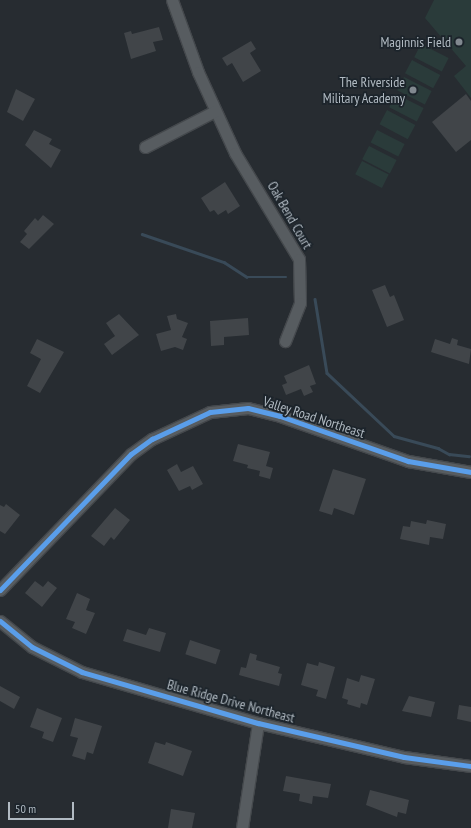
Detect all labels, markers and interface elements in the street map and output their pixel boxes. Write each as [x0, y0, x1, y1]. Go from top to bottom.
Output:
place label: Maginnis Field [380, 34, 451, 50]
marker: Maginnis Field [454, 37, 464, 47]
place label: The Riverside Military Academy [322, 74, 405, 106]
marker: The Riverside Military Academy [408, 85, 418, 95]
street label: Oak Bend Court [264, 178, 316, 252]
street label: Valley Road Northeast [261, 393, 367, 441]
street label: Blue Ridge Drive Northeast [165, 676, 297, 726]
scale bar [10, 794, 76, 820]
text: 50 m [15, 801, 36, 816]

